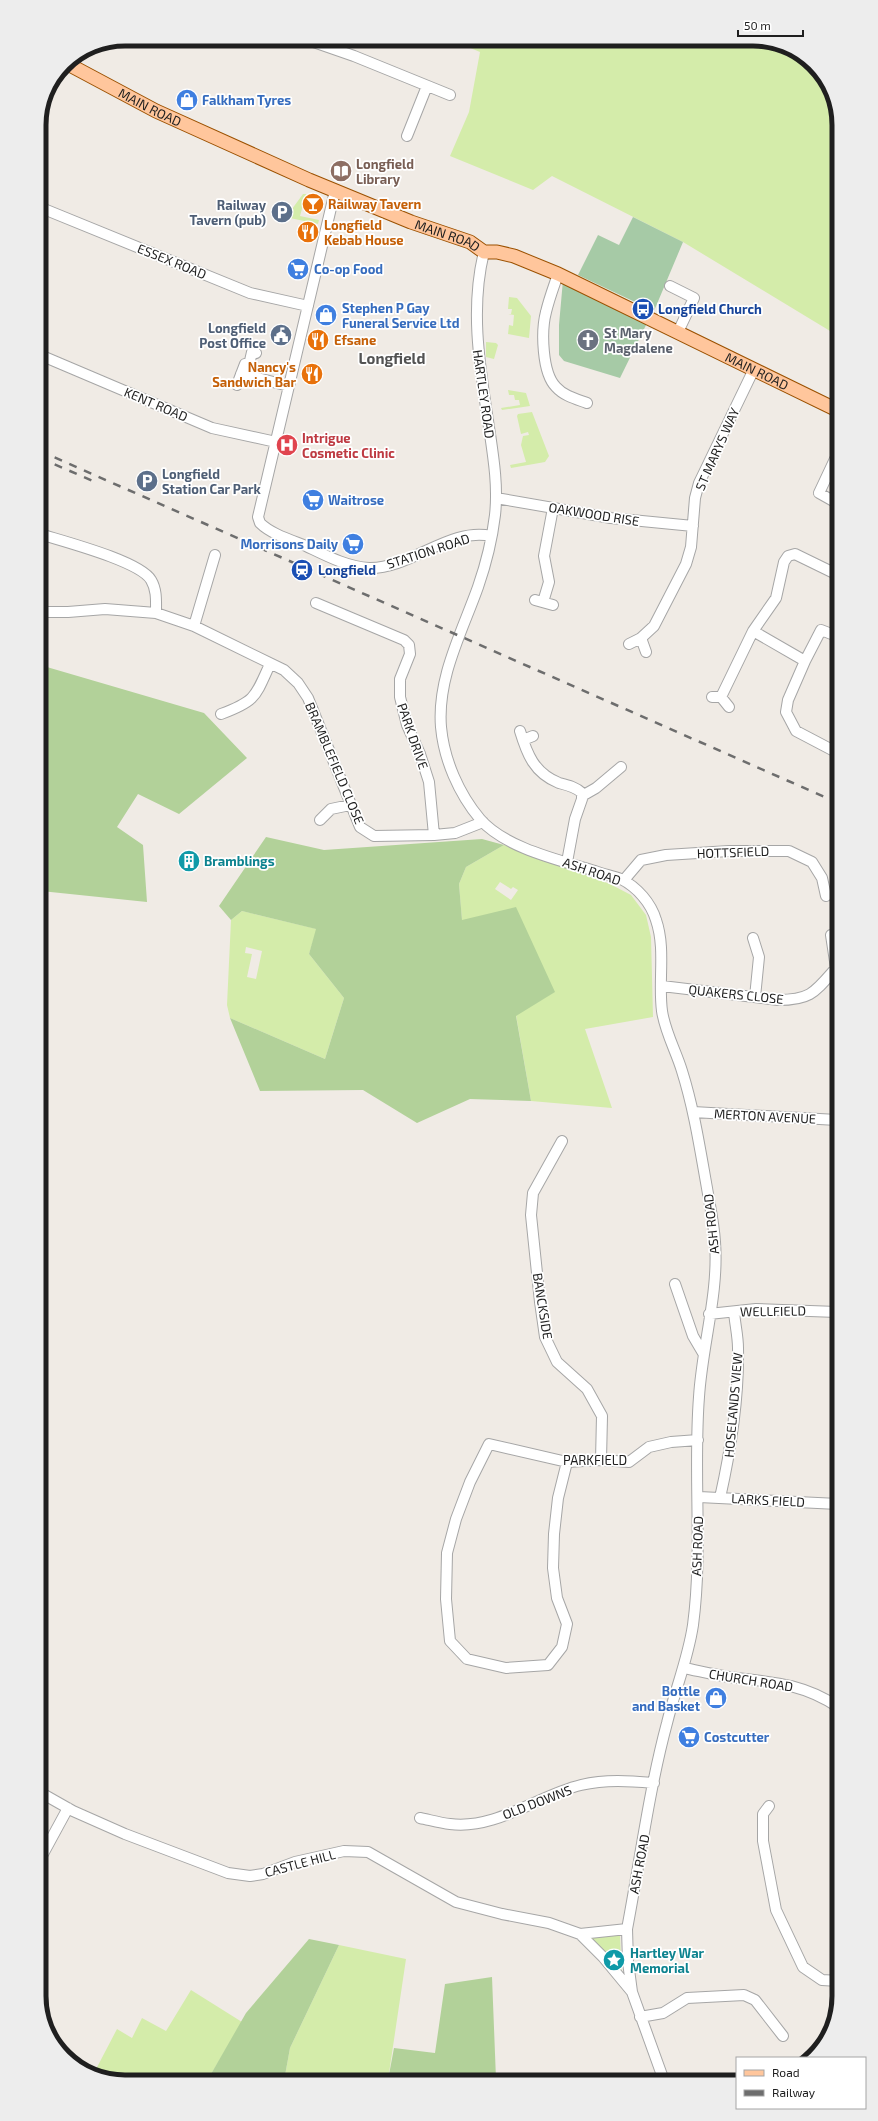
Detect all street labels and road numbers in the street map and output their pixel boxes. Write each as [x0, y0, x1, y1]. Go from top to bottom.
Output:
street label: MAIN ROAD [116, 85, 184, 129]
street label: MAIN ROAD [413, 216, 483, 255]
street label: ESSEX ROAD [135, 240, 209, 282]
street label: HARTLEY ROAD [470, 349, 498, 439]
street label: MAIN ROAD [723, 349, 791, 393]
street label: KENT ROAD [122, 383, 190, 425]
street label: ST MARYS WAY [692, 405, 743, 493]
street label: OAKWOOD RISE [547, 499, 641, 529]
street label: STATION ROAD [384, 530, 472, 572]
street label: BRAMBLEFIELD CLOSE [302, 700, 368, 826]
street label: PARK DRIVE [394, 701, 432, 771]
street label: HOTTSFIELD [696, 843, 770, 861]
street label: ASH ROAD [561, 854, 623, 888]
street label: QUAKERS CLOSE [688, 981, 784, 1007]
street label: MERTON AVENUE [713, 1105, 817, 1127]
street label: ASH ROAD [700, 1193, 722, 1255]
street label: BANCKSIDE [530, 1272, 556, 1340]
street label: WELLFIELD [740, 1302, 806, 1320]
street label: HOSELANDS VIEW [720, 1352, 746, 1458]
street label: PARKFIELD [563, 1452, 627, 1468]
street label: LARKS FIELD [731, 1490, 805, 1510]
street label: ASH ROAD [688, 1516, 706, 1576]
street label: CHURCH ROAD [708, 1665, 794, 1695]
street label: OLD DOWNS [500, 1781, 574, 1823]
street label: ASH ROAD [625, 1833, 653, 1895]
street label: CASTLE HILL [263, 1846, 337, 1880]

